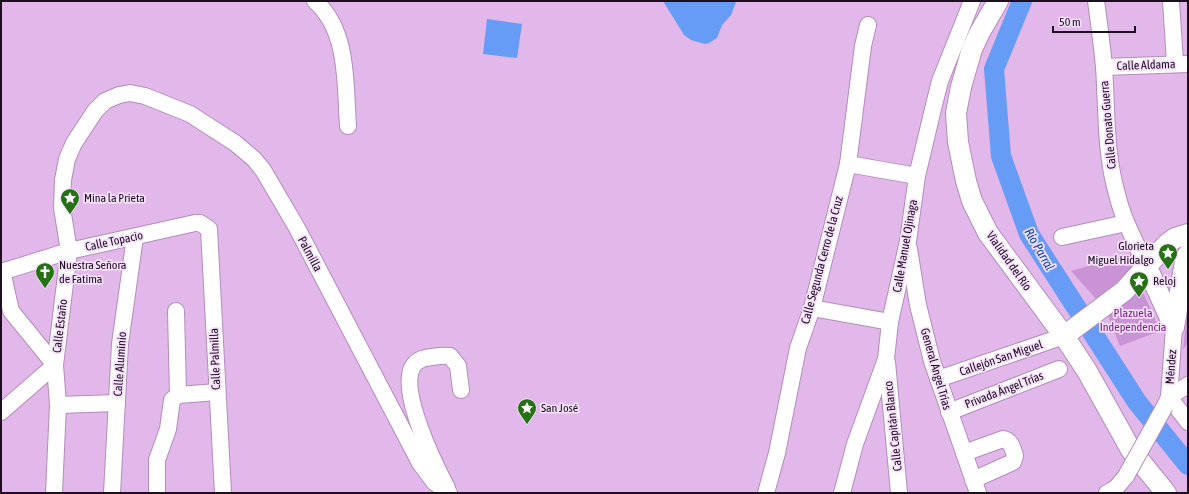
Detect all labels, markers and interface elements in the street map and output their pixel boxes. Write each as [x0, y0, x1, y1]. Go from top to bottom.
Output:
scale bar [1053, 8, 1135, 34]
text: 50 m [1059, 15, 1081, 29]
street label: Calle Aldama [1116, 57, 1176, 73]
street label: Calle Donato Guerra [1097, 80, 1119, 170]
place icon: Mina la Prieta [59, 187, 81, 215]
place label: Mina la Prieta [84, 191, 145, 205]
street label: Calle Segunda Cerro de la Cruz [798, 194, 846, 326]
street label: Calle Manuel Ojinaga [890, 198, 920, 294]
water label: Río Parral [1021, 225, 1058, 273]
street label: Calle Topacio [84, 228, 144, 254]
street label: Vialidad del Río [983, 229, 1035, 294]
street label: Palmilla [295, 234, 325, 274]
place label: Glorieta Miguel Hidalgo [1087, 239, 1154, 267]
place icon: Glorieta Miguel Hidalgo [1157, 242, 1179, 270]
place label: Nuestra Señora de Fatima [59, 258, 126, 286]
church icon: Nuestra Señora de Fatima [34, 261, 56, 289]
place icon: Reloj [1128, 270, 1150, 298]
place label: Reloj [1153, 274, 1176, 288]
street label: Calle Estaño [50, 298, 70, 354]
park label: Plazuela Independencia [1100, 306, 1166, 334]
street label: General Angel Trías [918, 327, 954, 411]
street label: Calle Palmilla [207, 328, 223, 390]
street label: Calle Aluminio [111, 331, 129, 397]
street label: Callejón San Miguel [958, 337, 1045, 379]
street label: Méndez [1163, 348, 1179, 385]
street label: Privada Ángel Trías [963, 369, 1045, 411]
street label: Calle Capitán Blanco [881, 380, 905, 472]
place icon: San José [516, 397, 538, 425]
place label: San José [541, 401, 578, 415]

